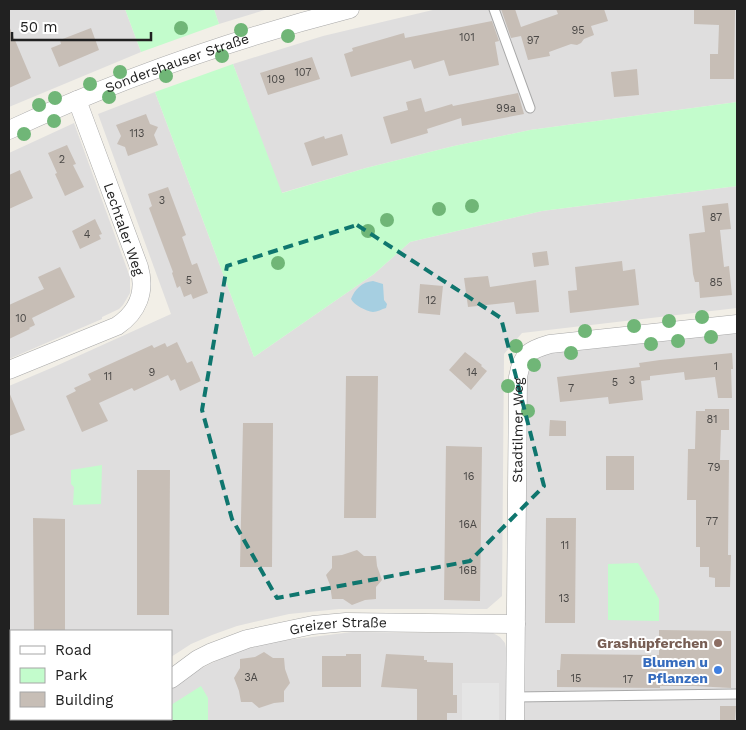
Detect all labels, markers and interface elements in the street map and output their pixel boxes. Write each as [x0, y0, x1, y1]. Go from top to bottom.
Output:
scale bar [12, 10, 151, 42]
text: 50 m [20, 18, 57, 36]
house number: 95 [571, 24, 585, 37]
street label: Sondershauser Straße [103, 30, 251, 96]
house number: 101 [459, 31, 475, 44]
house number: 97 [527, 34, 539, 47]
house number: 107 [294, 66, 312, 79]
house number: 109 [267, 73, 285, 86]
house number: 99a [496, 102, 516, 115]
house number: 113 [130, 127, 145, 140]
house number: 2 [59, 153, 65, 166]
street label: Lechtaler Weg [101, 180, 148, 278]
house number: 3 [159, 194, 165, 207]
house number: 87 [710, 211, 722, 224]
house number: 4 [84, 228, 91, 241]
house number: 5 [186, 274, 192, 287]
house number: 85 [709, 276, 723, 289]
house number: 12 [426, 294, 436, 307]
house number: 10 [15, 312, 27, 325]
house number: 1 [714, 360, 718, 373]
house number: 9 [149, 366, 156, 379]
house number: 14 [466, 366, 478, 379]
house number: 11 [104, 370, 112, 383]
house number: 3 [629, 374, 635, 387]
house number: 5 [612, 376, 618, 389]
street label: Stadtilmer Weg [509, 377, 526, 483]
house number: 7 [568, 382, 574, 395]
house number: 81 [706, 413, 718, 426]
house number: 79 [708, 461, 721, 474]
house number: 16 [464, 470, 475, 483]
house number: 77 [706, 515, 718, 528]
house number: 16A [459, 518, 477, 531]
house number: 11 [561, 539, 569, 552]
house number: 16B [459, 564, 477, 577]
house number: 13 [559, 592, 569, 605]
street label: Greizer Straße [288, 614, 387, 638]
legend [10, 630, 172, 720]
place label: Grashüpferchen [597, 635, 708, 651]
marker: Grashüpferchen [712, 637, 724, 649]
text: Road [55, 641, 92, 659]
place label: Blumen u Pflanzen [643, 654, 708, 686]
marker: Blumen u Pflanzen [712, 664, 724, 676]
text: Park [55, 666, 88, 684]
house number: 3A [244, 671, 258, 684]
house number: 15 [571, 672, 581, 685]
house number: 17 [623, 673, 633, 686]
text: Building [55, 691, 113, 709]

